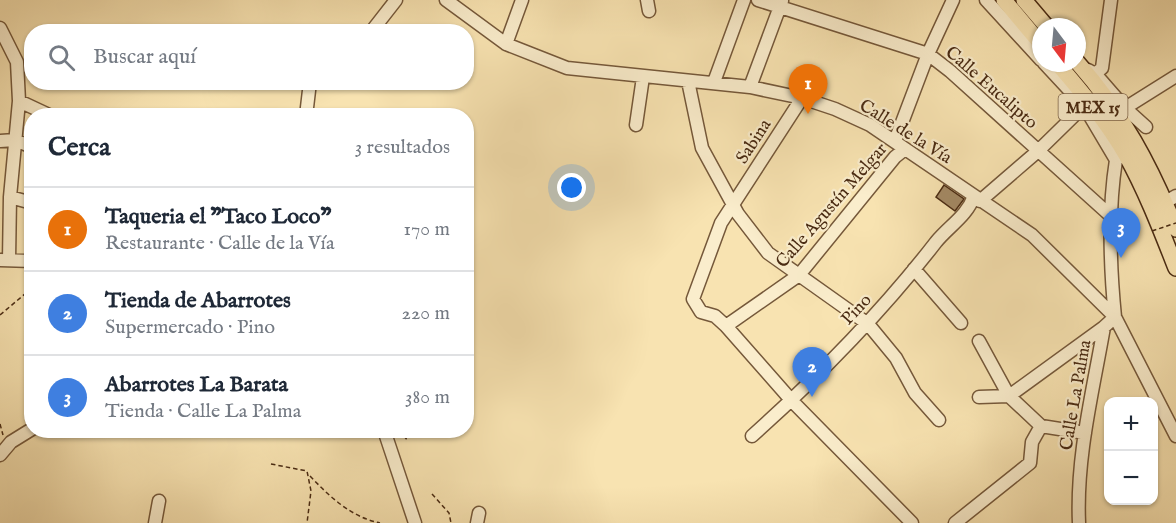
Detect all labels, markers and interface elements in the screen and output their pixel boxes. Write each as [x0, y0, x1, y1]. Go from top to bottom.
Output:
north arrow [1032, 18, 1086, 72]
search box [24, 24, 474, 90]
icon: search [45, 41, 78, 74]
street label: Calle Eucalipto [940, 42, 1042, 135]
text: Buscar aquí [93, 43, 196, 71]
pin: 1 [788, 64, 828, 114]
road number: MEX 15 [1058, 94, 1128, 120]
street label: Calle de la Vía [855, 95, 956, 170]
street label: Sabina [731, 115, 777, 169]
text: Cerca [48, 131, 110, 164]
text: 3 resultados [355, 135, 450, 160]
street label: Calle Agustín Melgar [771, 138, 893, 273]
your location [557, 173, 586, 202]
text: Taqueria el "Taco Loco" [105, 203, 331, 231]
pin: 3 [1102, 208, 1140, 258]
text: 1 [64, 217, 71, 242]
text: 170 m [404, 217, 450, 242]
text: Restaurante · Calle de la Vía [105, 231, 335, 256]
text: Tienda de Abarrotes [105, 287, 291, 315]
street label: Pino [837, 289, 877, 330]
text: 2 [63, 301, 72, 326]
text: 220 m [402, 301, 450, 326]
text: Supermercado · Pino [105, 315, 275, 340]
street label: Calle La Palma [1055, 338, 1098, 452]
pin: 2 [792, 348, 832, 397]
text: Abarrotes La Barata [105, 371, 288, 399]
text: 3 [64, 385, 71, 410]
text: 380 m [405, 385, 450, 410]
map controls [1104, 397, 1158, 505]
button: + [1104, 397, 1158, 451]
text: Tienda · Calle La Palma [105, 399, 301, 424]
button: − [1104, 451, 1158, 505]

